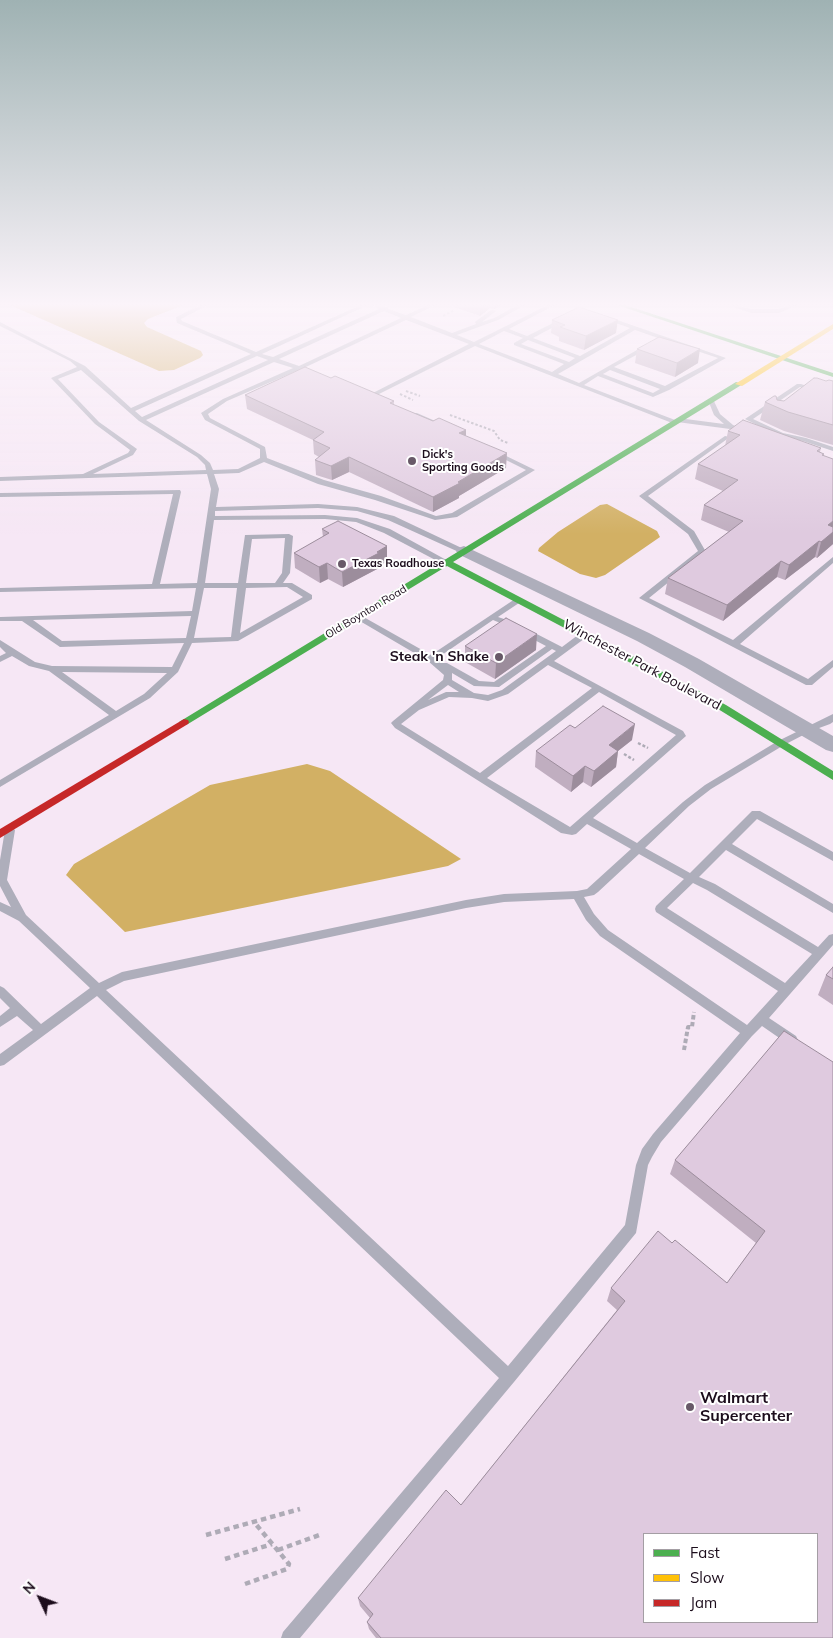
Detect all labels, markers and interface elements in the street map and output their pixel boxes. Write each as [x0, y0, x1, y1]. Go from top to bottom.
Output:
place label: Dick's Sporting Goods [422, 448, 504, 474]
marker: Dick's Sporting Goods [406, 455, 418, 467]
place label: Texas Roadhouse [352, 557, 444, 571]
marker: Texas Roadhouse [336, 558, 348, 570]
street label: Old Boynton Road [323, 582, 409, 642]
street label: Winchester Park Boulevard [560, 616, 724, 714]
place label: Steak 'n Shake [390, 649, 489, 665]
marker: Steak 'n Shake [493, 651, 505, 663]
place label: Walmart Supercenter [700, 1388, 792, 1426]
marker: Walmart Supercenter [684, 1401, 696, 1413]
legend [643, 1533, 818, 1623]
text: Fast [690, 1543, 720, 1562]
text: Slow [690, 1568, 724, 1587]
north arrow [15, 1573, 65, 1623]
text: N [19, 1578, 39, 1598]
text: Jam [690, 1593, 717, 1612]

